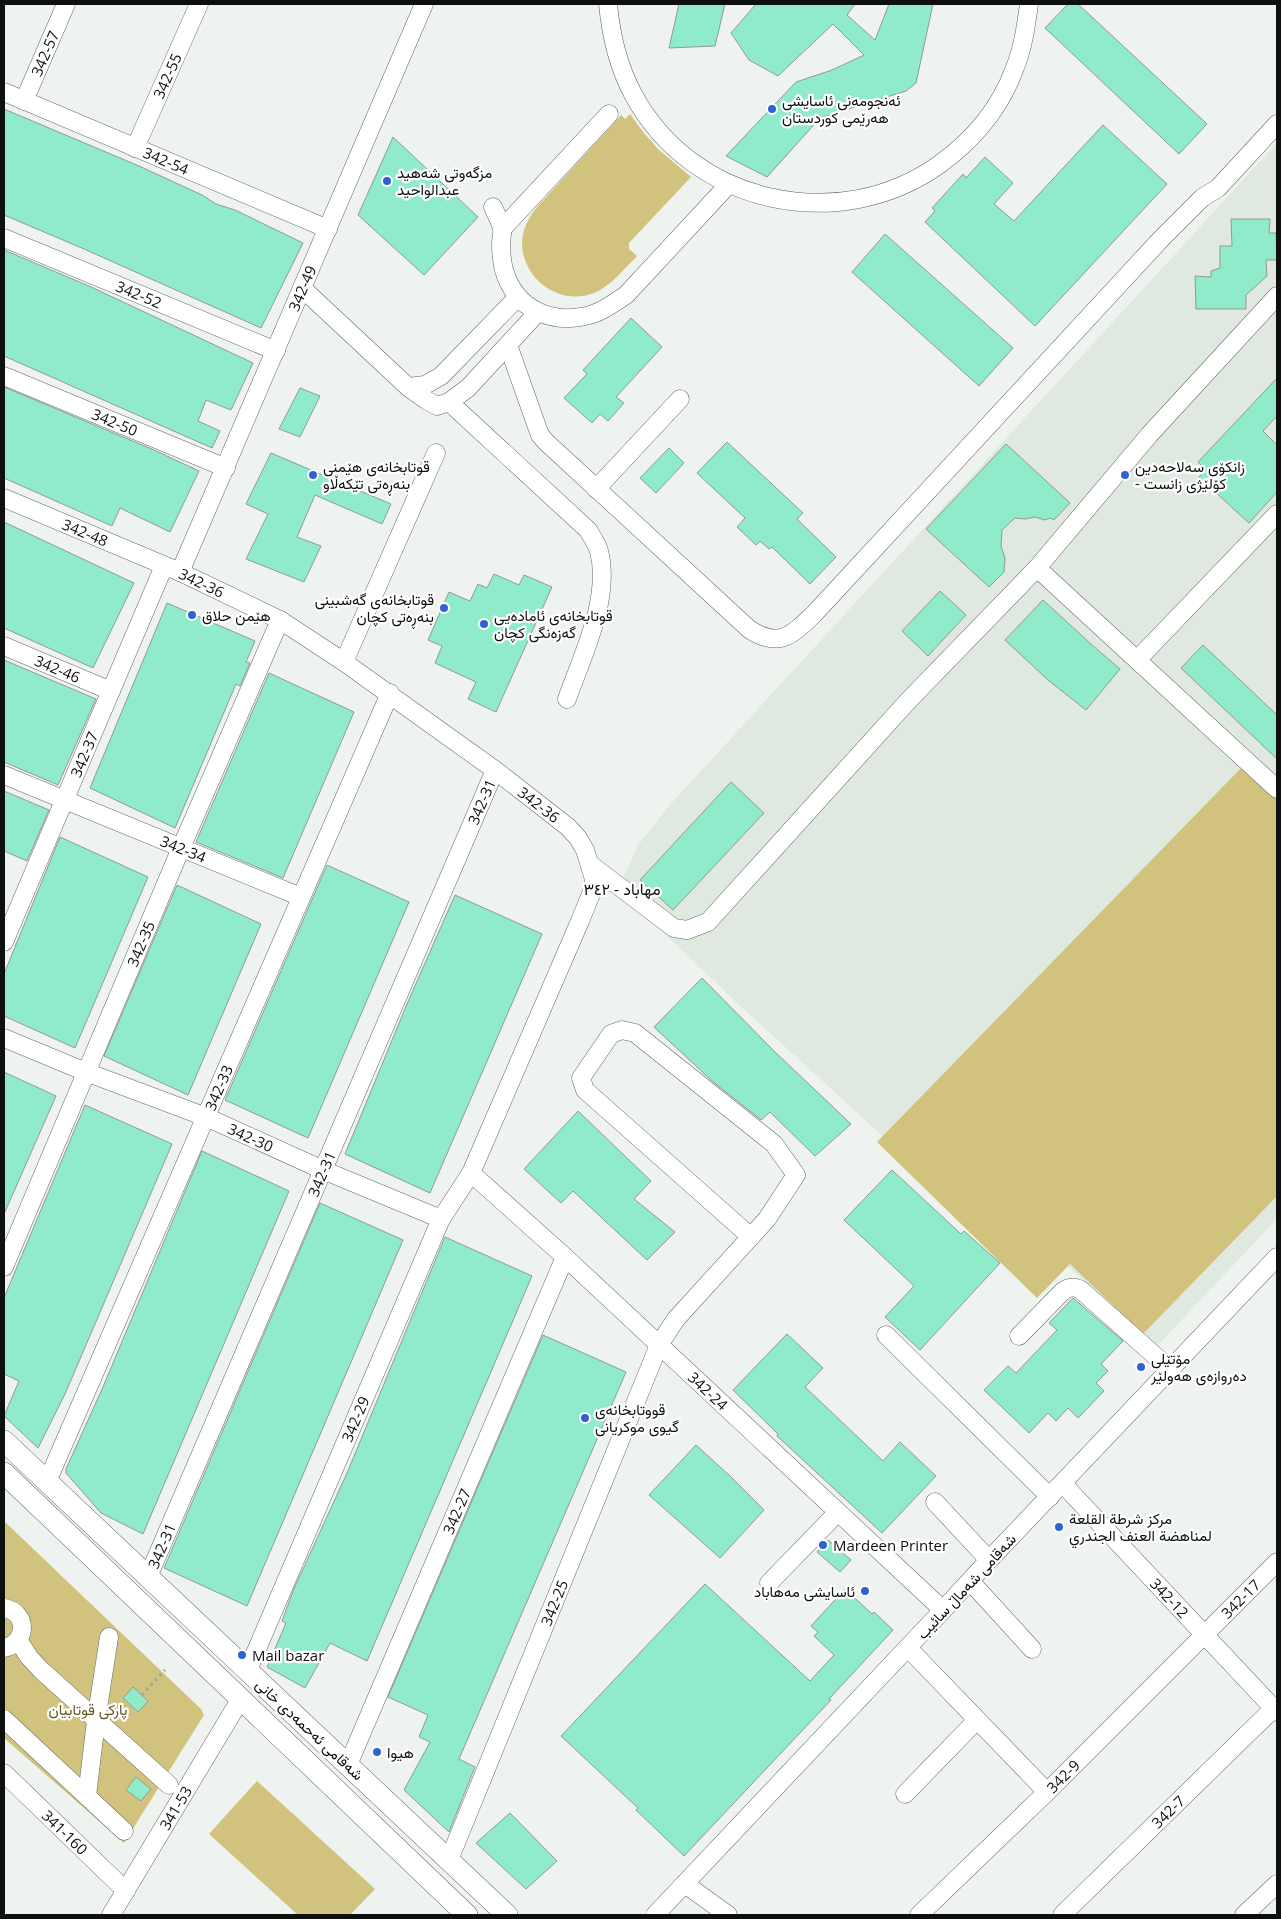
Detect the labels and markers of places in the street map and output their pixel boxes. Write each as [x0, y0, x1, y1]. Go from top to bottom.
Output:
place label: ئەنجومەنی ئاسایشی هەرێمی کوردستان [782, 90, 901, 128]
marker: ئەنجومەنی ئاسایشی هەرێمی کوردستان [766, 103, 778, 115]
place label: مزگه‌وتی شه‌هید عبدالواحید [397, 162, 492, 199]
marker: مزگه‌وتی شه‌هید عبدالواحید [381, 175, 393, 187]
place label: قوتابخانەی هێمنی بنەڕەتی تێکەڵاو [323, 456, 430, 496]
place label: زانکۆی سەلاحەدین - کۆلێژی زانست [1135, 456, 1245, 494]
marker: قوتابخانەی هێمنی بنەڕەتی تێکەڵاو [307, 469, 319, 481]
marker: زانکۆی سەلاحەدین - کۆلێژی زانست [1119, 469, 1131, 481]
place label: قوتابخانەی گەشبینی بنەڕەتی کچان [315, 589, 434, 629]
marker: قوتابخانەی گەشبینی بنەڕەتی کچان [438, 602, 450, 614]
place label: هێمن حلاق [202, 605, 271, 626]
place label: قوتابخانەی ئامادەیی گەزەنگی کچان [494, 605, 613, 643]
marker: هێمن حلاق [186, 609, 198, 621]
marker: قوتابخانەی ئامادەیی گەزەنگی کچان [478, 618, 490, 630]
place label: مۆتێلی دەروازەی هەولێر [1150, 1348, 1247, 1386]
marker: مۆتێلی دەروازەی هەولێر [1135, 1361, 1147, 1373]
place label: قووتابخانەی گيوی موكريانی [595, 1399, 679, 1437]
marker: قووتابخانەی گيوی موكريانی [579, 1412, 591, 1424]
place label: مركز شرطة القلعة لمناهضة العنف الجندري [1069, 1508, 1212, 1549]
marker: مركز شرطة القلعة لمناهضة العنف الجندري [1053, 1521, 1065, 1533]
place label: Mardeen Printer [833, 1535, 948, 1555]
marker: Mardeen Printer [817, 1539, 829, 1551]
place label: ئاسایشی مەهاباد [754, 1581, 855, 1602]
marker: ئاسایشی مەهاباد [859, 1585, 871, 1597]
place label: Mail bazar [252, 1645, 324, 1665]
marker: Mail bazar [236, 1649, 248, 1661]
place label: هيوا [387, 1742, 414, 1762]
marker: هيوا [371, 1746, 383, 1758]

